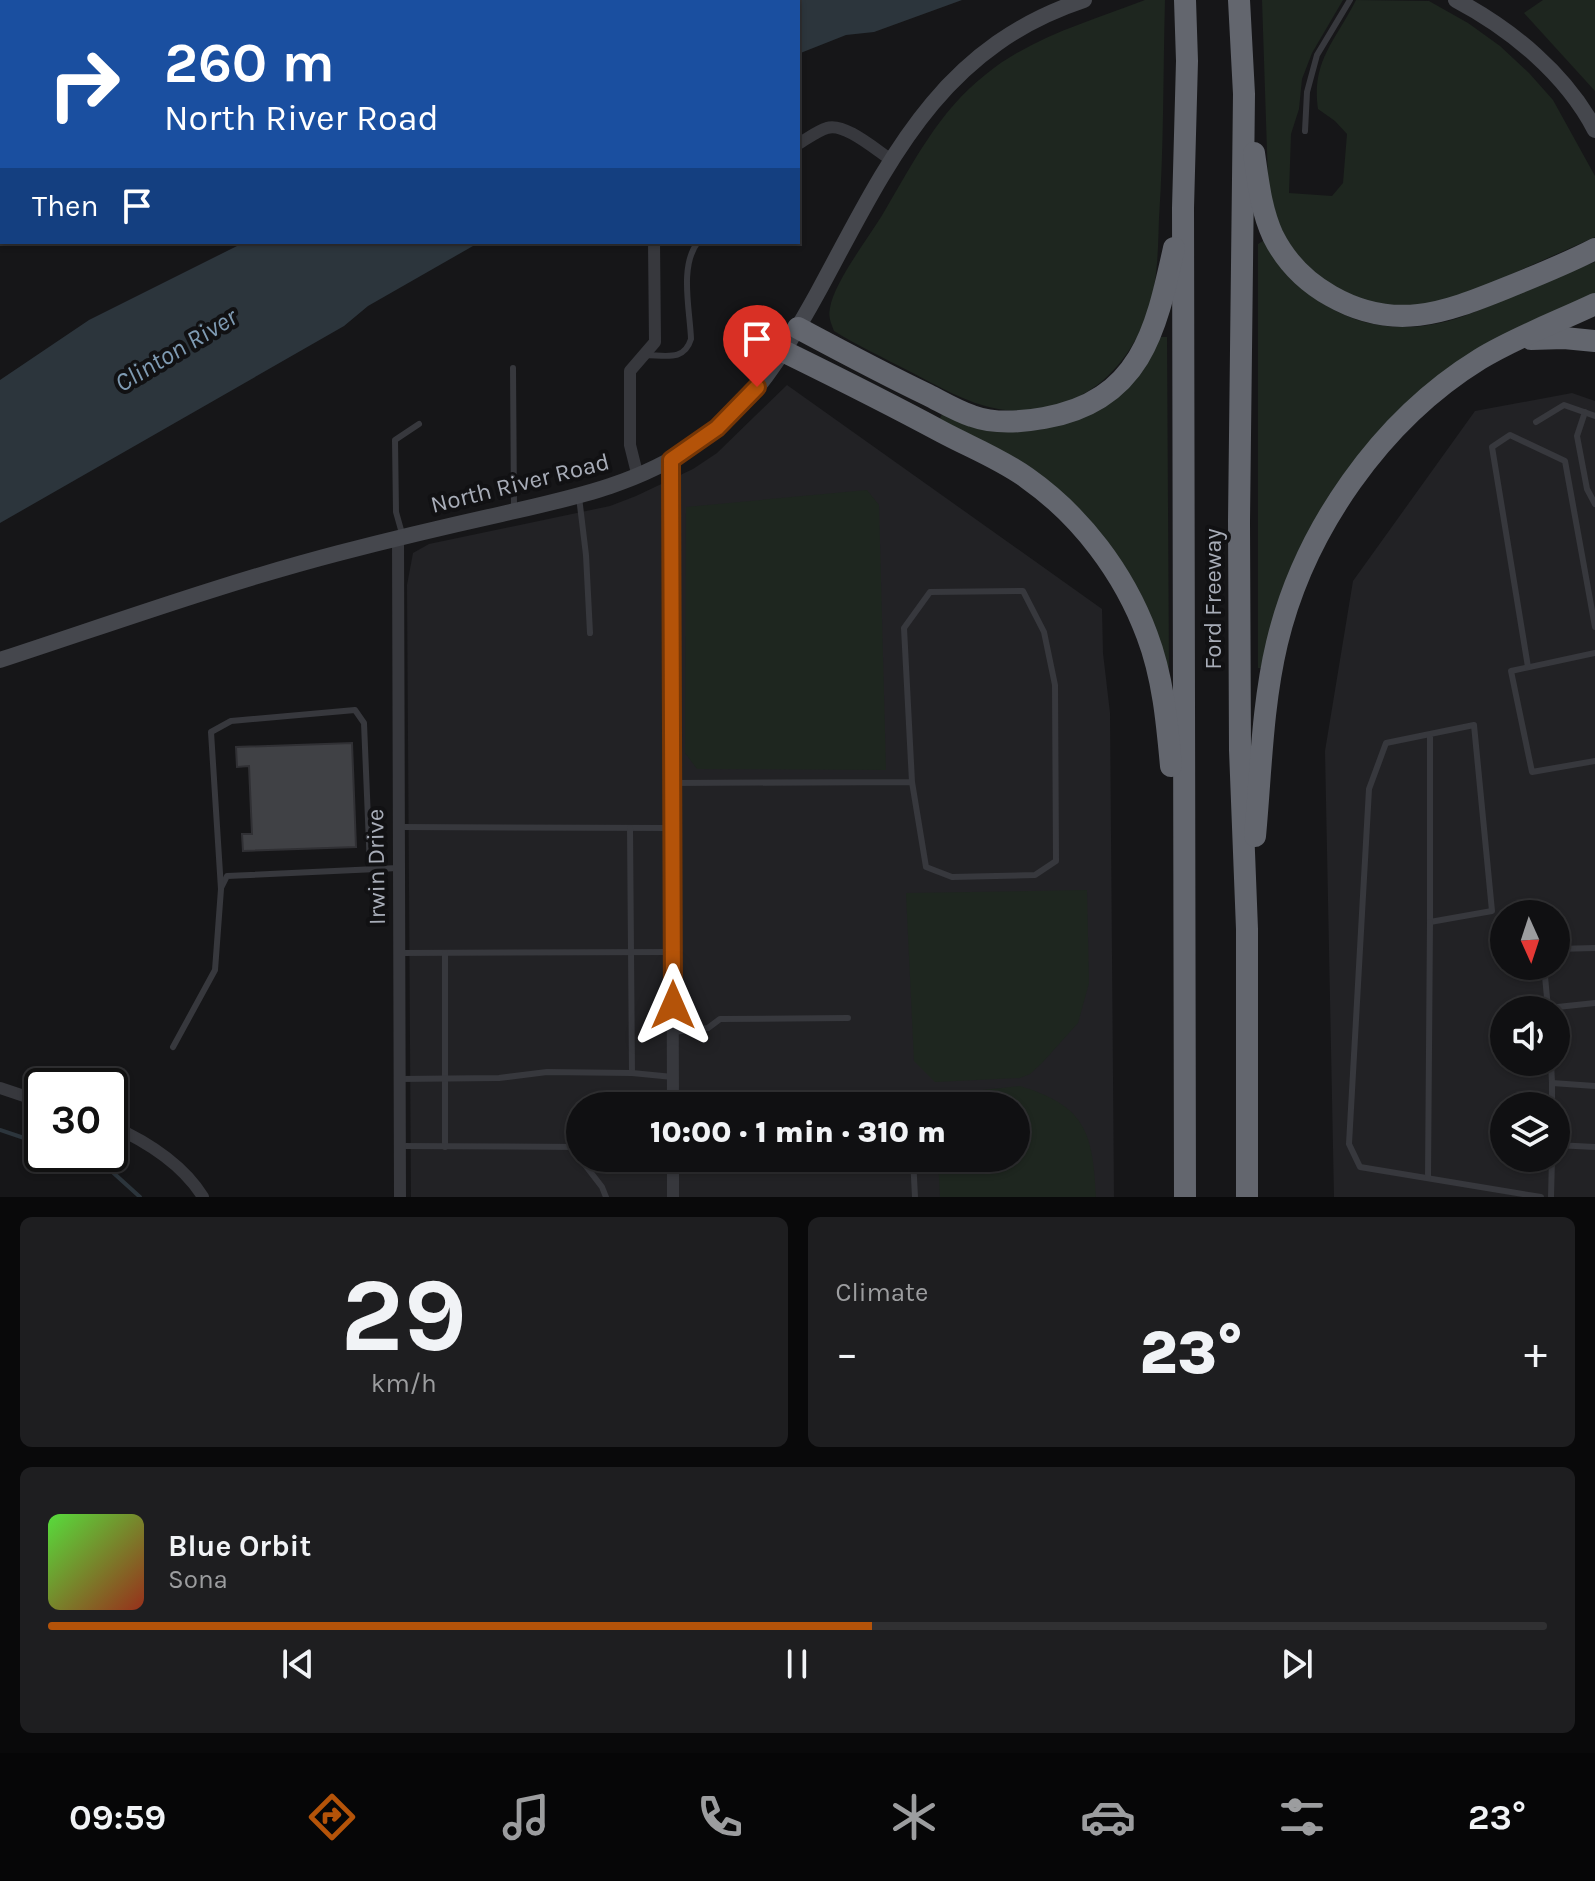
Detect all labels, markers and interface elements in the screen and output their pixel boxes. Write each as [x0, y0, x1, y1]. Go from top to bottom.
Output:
text: 260 m [164, 30, 335, 95]
icon: right [32, 32, 136, 136]
text: North River Road [164, 97, 439, 139]
icon: arrive [115, 184, 159, 228]
text: Then [32, 188, 99, 224]
water label: Clinton River [109, 301, 244, 399]
pin [723, 305, 791, 387]
icon: arrive [735, 317, 779, 361]
street label: North River Road [428, 447, 612, 519]
street label: Ford Freeway [1199, 528, 1227, 670]
street label: Irwin Drive [361, 809, 391, 925]
north arrow [1490, 900, 1570, 980]
map controls [1490, 900, 1570, 1172]
position arrow [631, 963, 715, 1047]
button: sound [1490, 996, 1570, 1076]
speed limit sign: 30 [24, 1068, 128, 1172]
button: layers [1490, 1092, 1570, 1172]
text: 10:00 · 1 min · 310 m [650, 1114, 946, 1150]
text: 29 [341, 1255, 467, 1376]
text: Climate [836, 1277, 928, 1308]
text: 23° [1139, 1318, 1243, 1388]
text: − [836, 1328, 859, 1379]
text: + [1524, 1328, 1547, 1379]
text: km/h [371, 1368, 437, 1399]
text: Blue Orbit [168, 1528, 311, 1564]
text: Sona [168, 1564, 228, 1595]
icon: previous [276, 1642, 320, 1686]
icon: pause [775, 1642, 819, 1686]
icon: next [1275, 1642, 1319, 1686]
icon: directions [304, 1789, 360, 1845]
icon: music [498, 1789, 554, 1845]
icon: phone [692, 1789, 748, 1845]
icon: climate [886, 1789, 942, 1845]
icon: car [1080, 1789, 1136, 1845]
icon: filters [1274, 1789, 1330, 1845]
text: 09:59 [69, 1796, 166, 1838]
text: 23° [1468, 1796, 1526, 1838]

